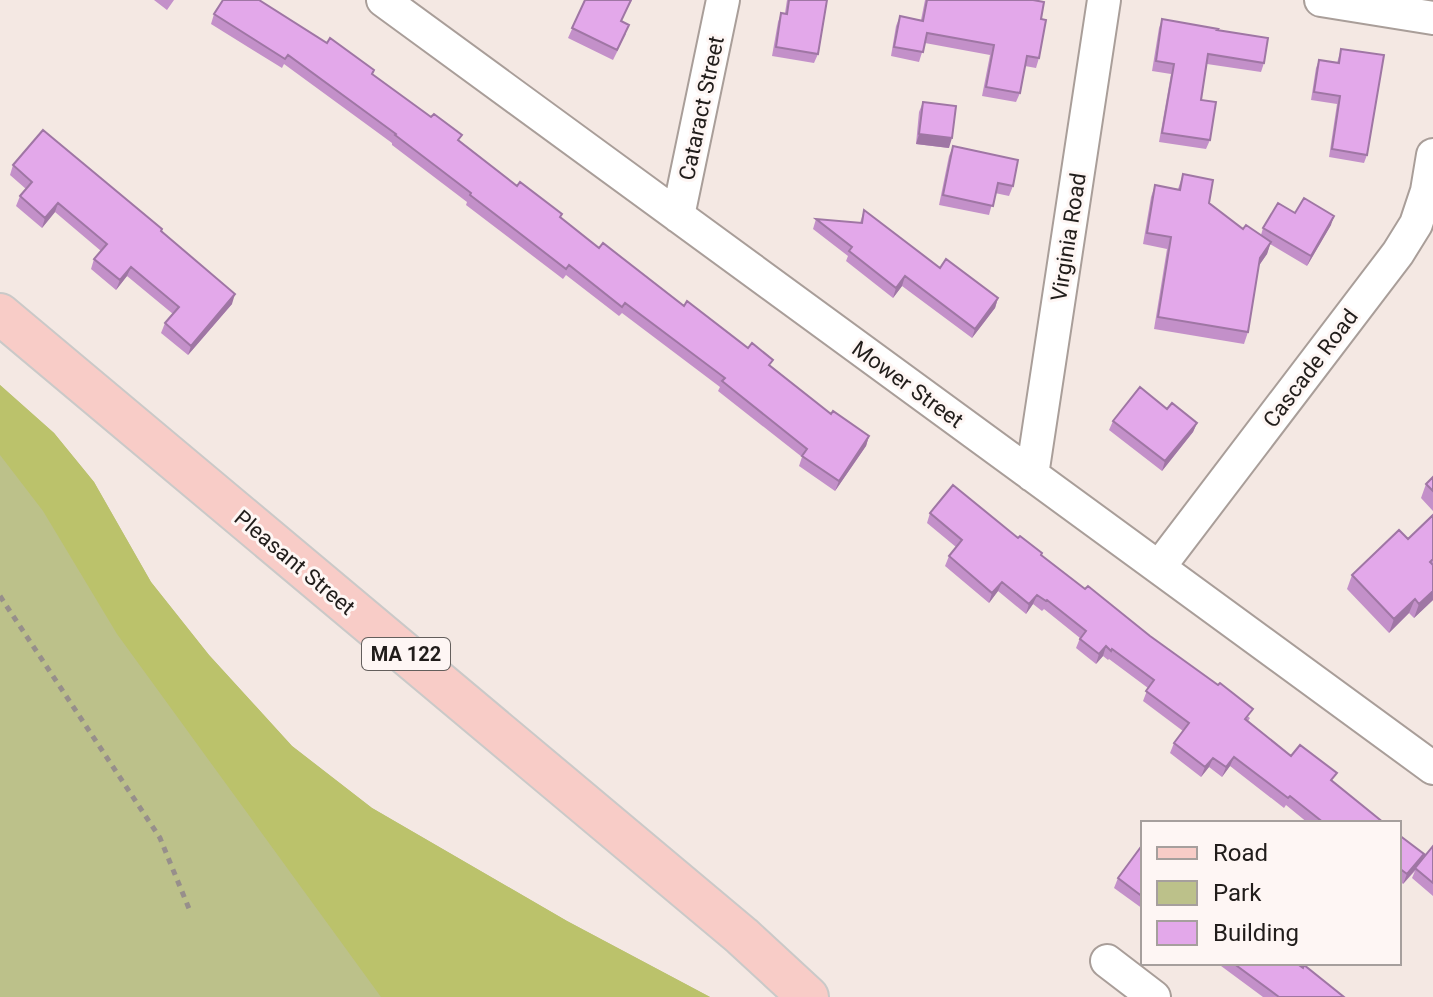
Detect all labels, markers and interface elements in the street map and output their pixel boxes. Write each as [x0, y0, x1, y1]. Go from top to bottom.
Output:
street label: Cataract Street [674, 34, 729, 182]
street label: Virginia Road [1046, 171, 1091, 303]
street label: Cascade Road [1258, 304, 1363, 432]
street label: Mower Street [847, 336, 968, 433]
street label: Pleasant Street [230, 505, 360, 620]
road number: MA 122 [362, 638, 450, 670]
legend [1141, 821, 1401, 965]
text: Road [1213, 839, 1268, 867]
text: Park [1213, 879, 1262, 907]
text: Building [1213, 919, 1299, 947]

